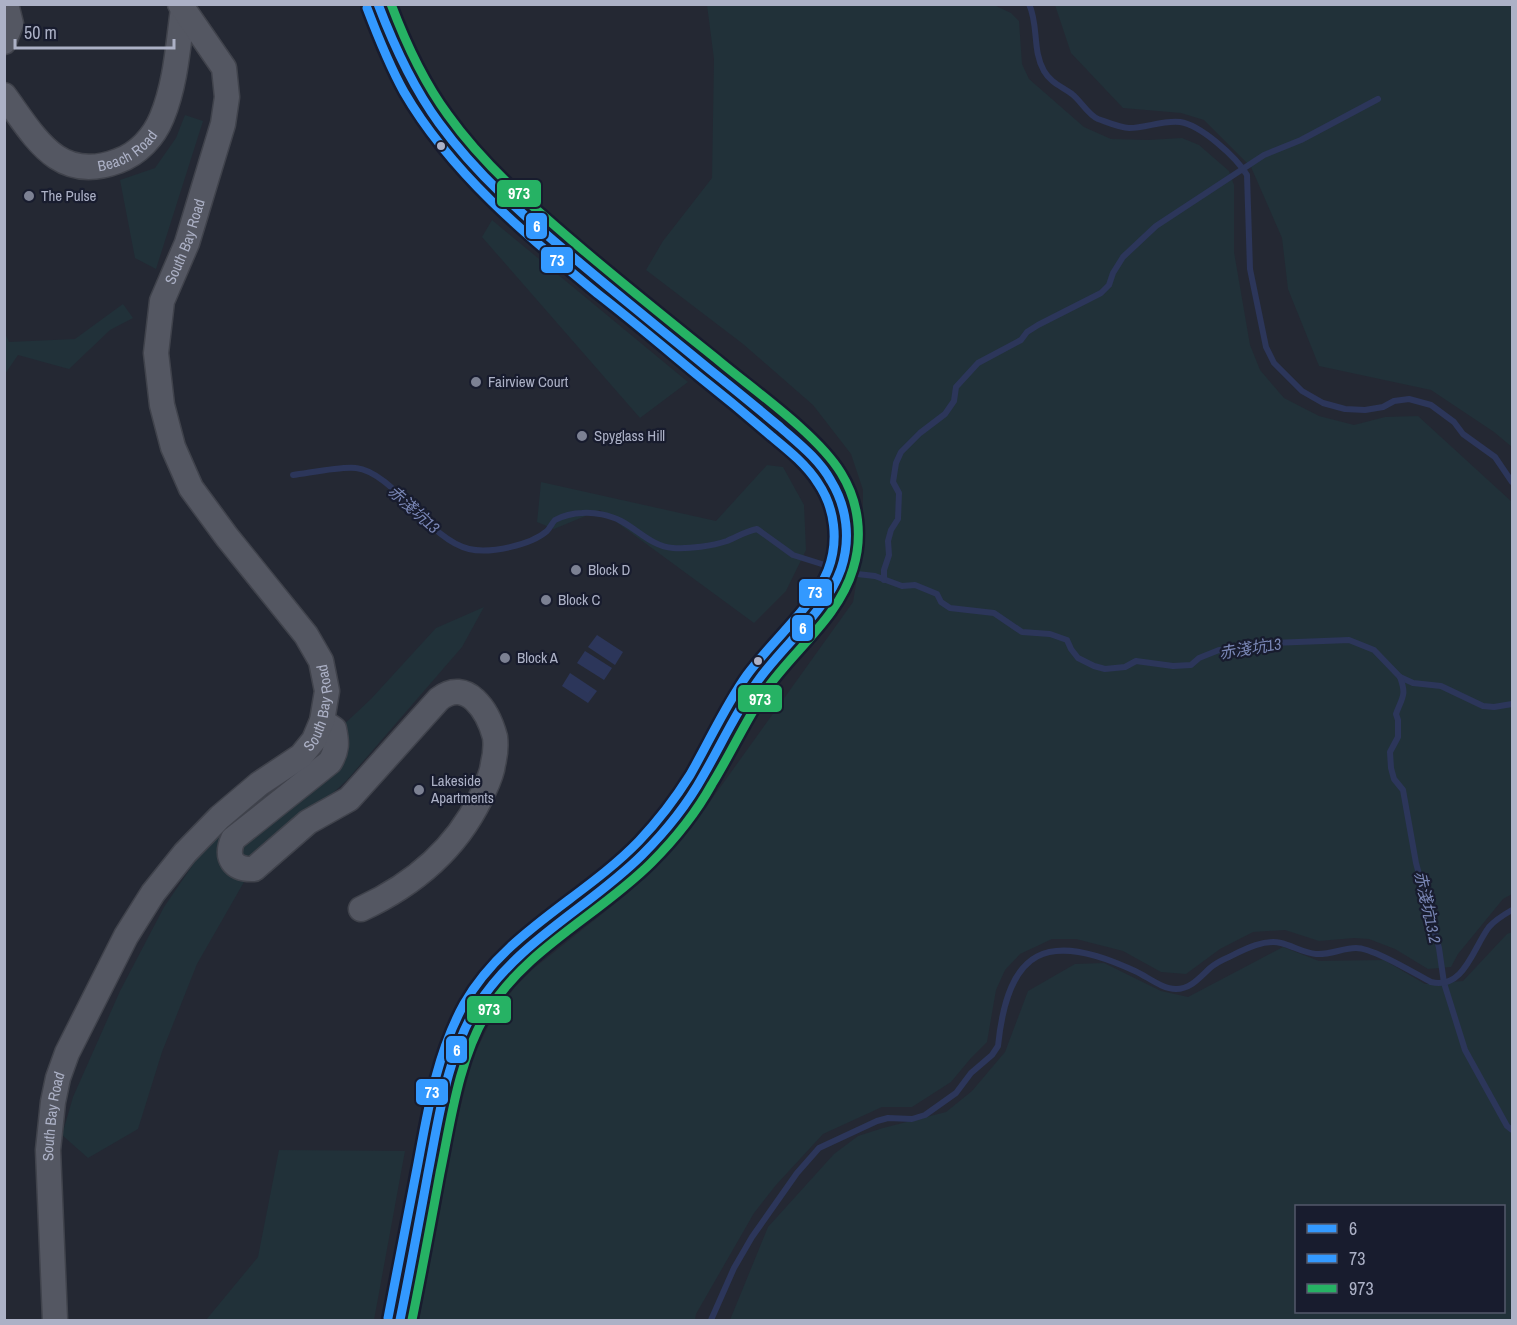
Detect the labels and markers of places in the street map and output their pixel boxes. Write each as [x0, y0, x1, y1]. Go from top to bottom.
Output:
unlabelled marker [435, 140, 447, 152]
place label: The Pulse [41, 185, 97, 206]
marker: The Pulse [22, 189, 36, 203]
place label: Fairview Court [488, 371, 569, 392]
marker: Fairview Court [469, 375, 483, 389]
place label: Spyglass Hill [594, 425, 665, 446]
marker: Spyglass Hill [575, 429, 589, 443]
place label: Block D [588, 559, 630, 580]
marker: Block D [569, 563, 583, 577]
place label: Block C [558, 589, 600, 610]
marker: Block C [539, 593, 553, 607]
place label: Block A [517, 647, 559, 668]
marker: Block A [498, 651, 512, 665]
unlabelled marker [752, 655, 764, 667]
place label: Lakeside Apartments [430, 770, 494, 808]
marker: Lakeside Apartments [412, 783, 426, 797]

